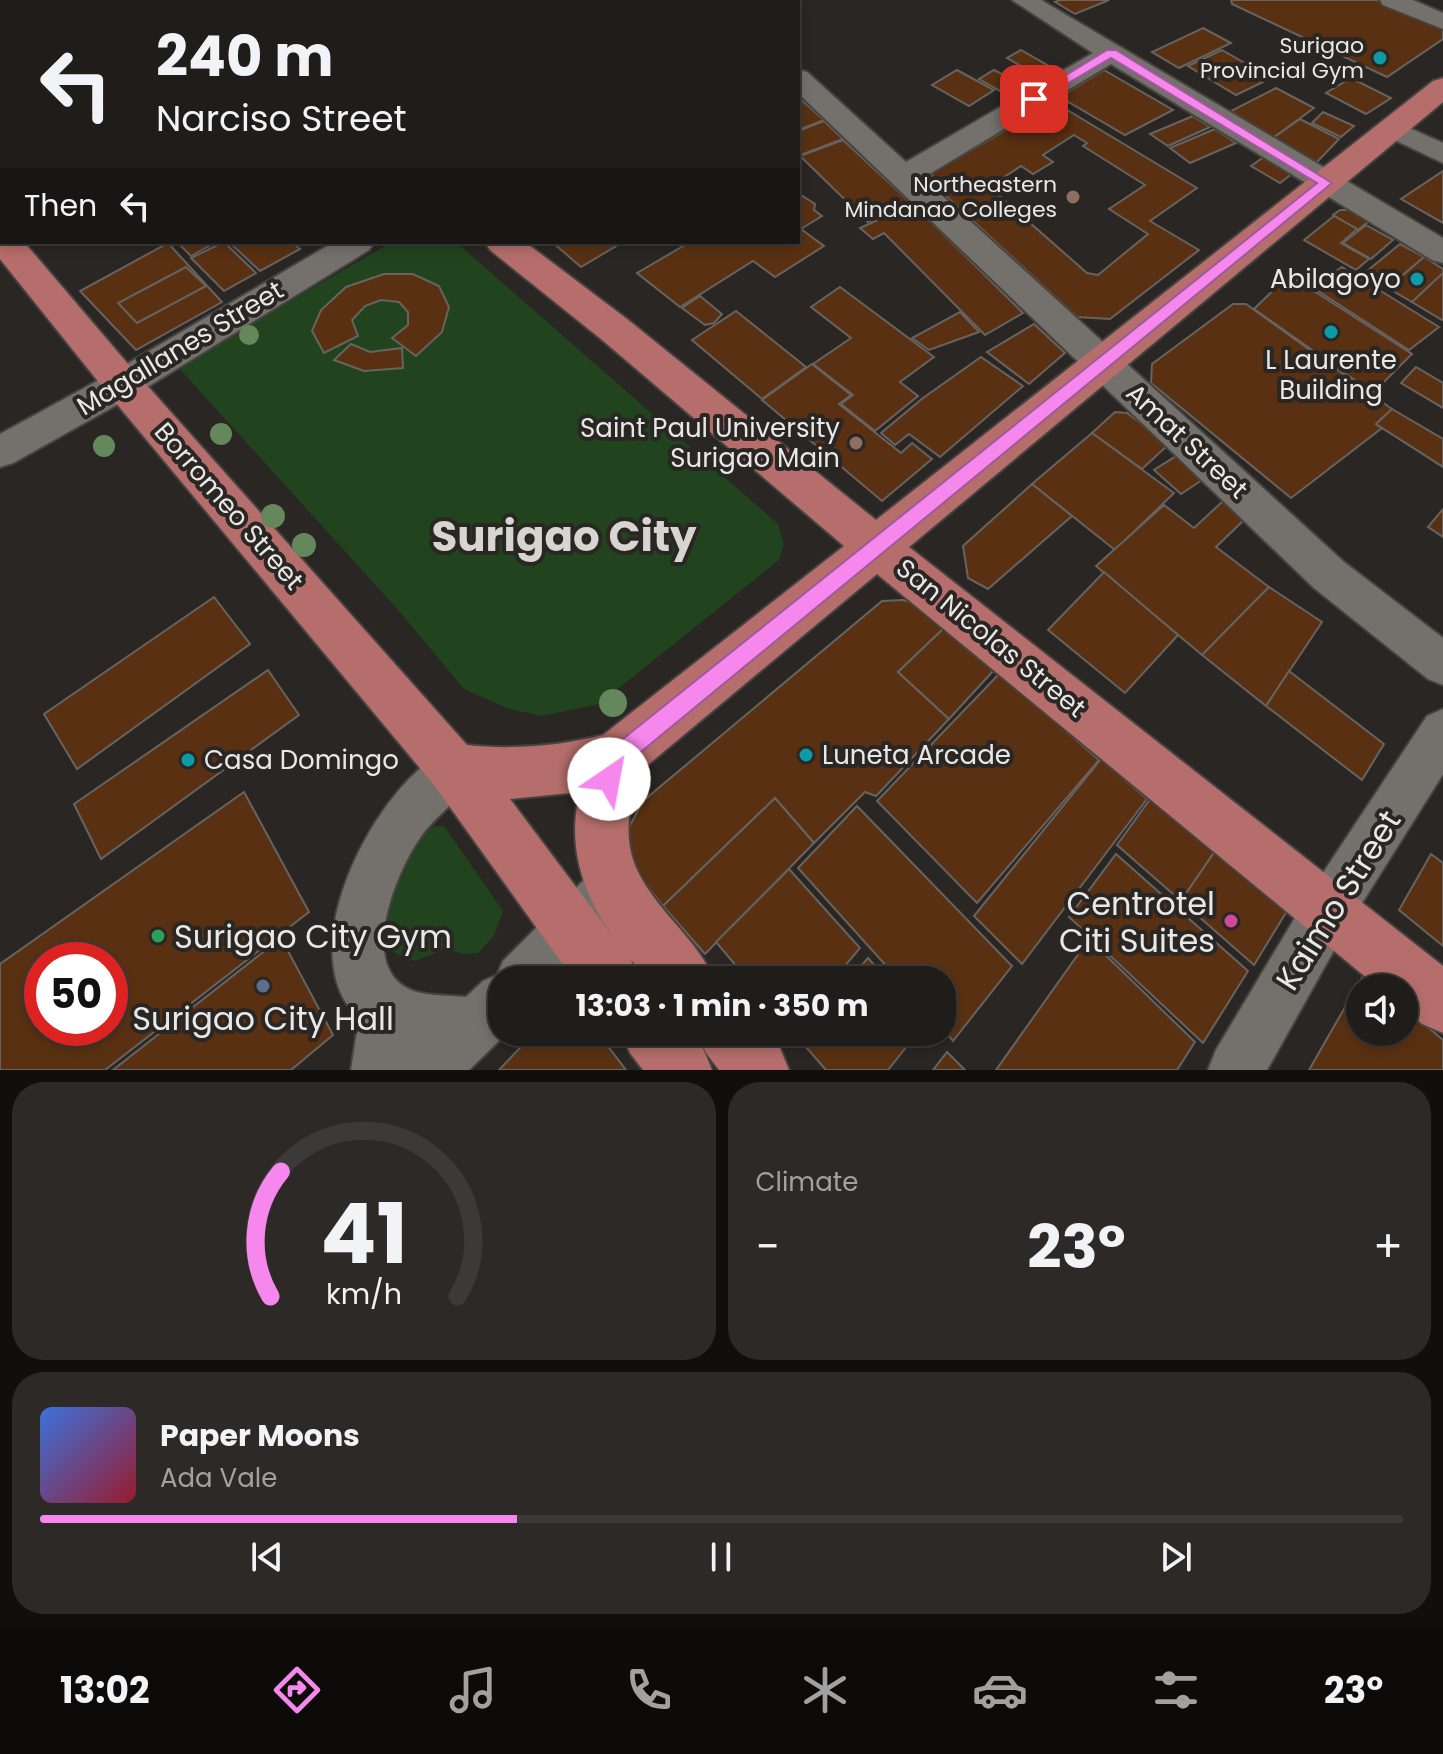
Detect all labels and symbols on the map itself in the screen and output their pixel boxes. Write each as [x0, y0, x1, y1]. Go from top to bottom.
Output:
place label: Surigao Provincial Gym [1200, 30, 1364, 86]
marker: Surigao Provincial Gym [1371, 49, 1389, 67]
pin [1000, 65, 1068, 133]
place label: Northeastern Mindanao Colleges [844, 169, 1057, 225]
marker: Northeastern Mindanao Colleges [1064, 188, 1082, 206]
place label: Abilagoyo [1270, 261, 1401, 297]
marker: Abilagoyo [1408, 270, 1426, 288]
street label: Magallanes Street [70, 272, 290, 424]
marker: L Laurente Building [1322, 323, 1340, 341]
place label: L Laurente Building [1265, 342, 1397, 408]
street label: Amat Street [1118, 375, 1256, 507]
place label: Saint Paul University Surigao Main [580, 410, 840, 476]
street label: Borromeo Street [146, 414, 312, 598]
marker: Saint Paul University Surigao Main [847, 434, 865, 452]
district label: Surigao City [431, 507, 697, 566]
street label: San Nicolas Street [889, 550, 1093, 726]
position arrow [567, 737, 651, 821]
place label: Luneta Arcade [822, 737, 1011, 773]
place label: Casa Domingo [204, 742, 399, 778]
marker: Luneta Arcade [797, 746, 815, 764]
marker: Casa Domingo [179, 751, 197, 769]
street label: Kaimo Street [1265, 801, 1411, 999]
place label: Centrotel Citi Suites [1059, 881, 1215, 963]
marker: Centrotel Citi Suites [1222, 912, 1240, 930]
place label: Surigao City Gym [174, 914, 452, 959]
marker: Surigao City Gym [149, 927, 167, 945]
speed limit sign: 50 [24, 942, 128, 1046]
marker: Surigao City Hall [254, 977, 272, 995]
place label: Surigao City Hall [132, 996, 394, 1041]

